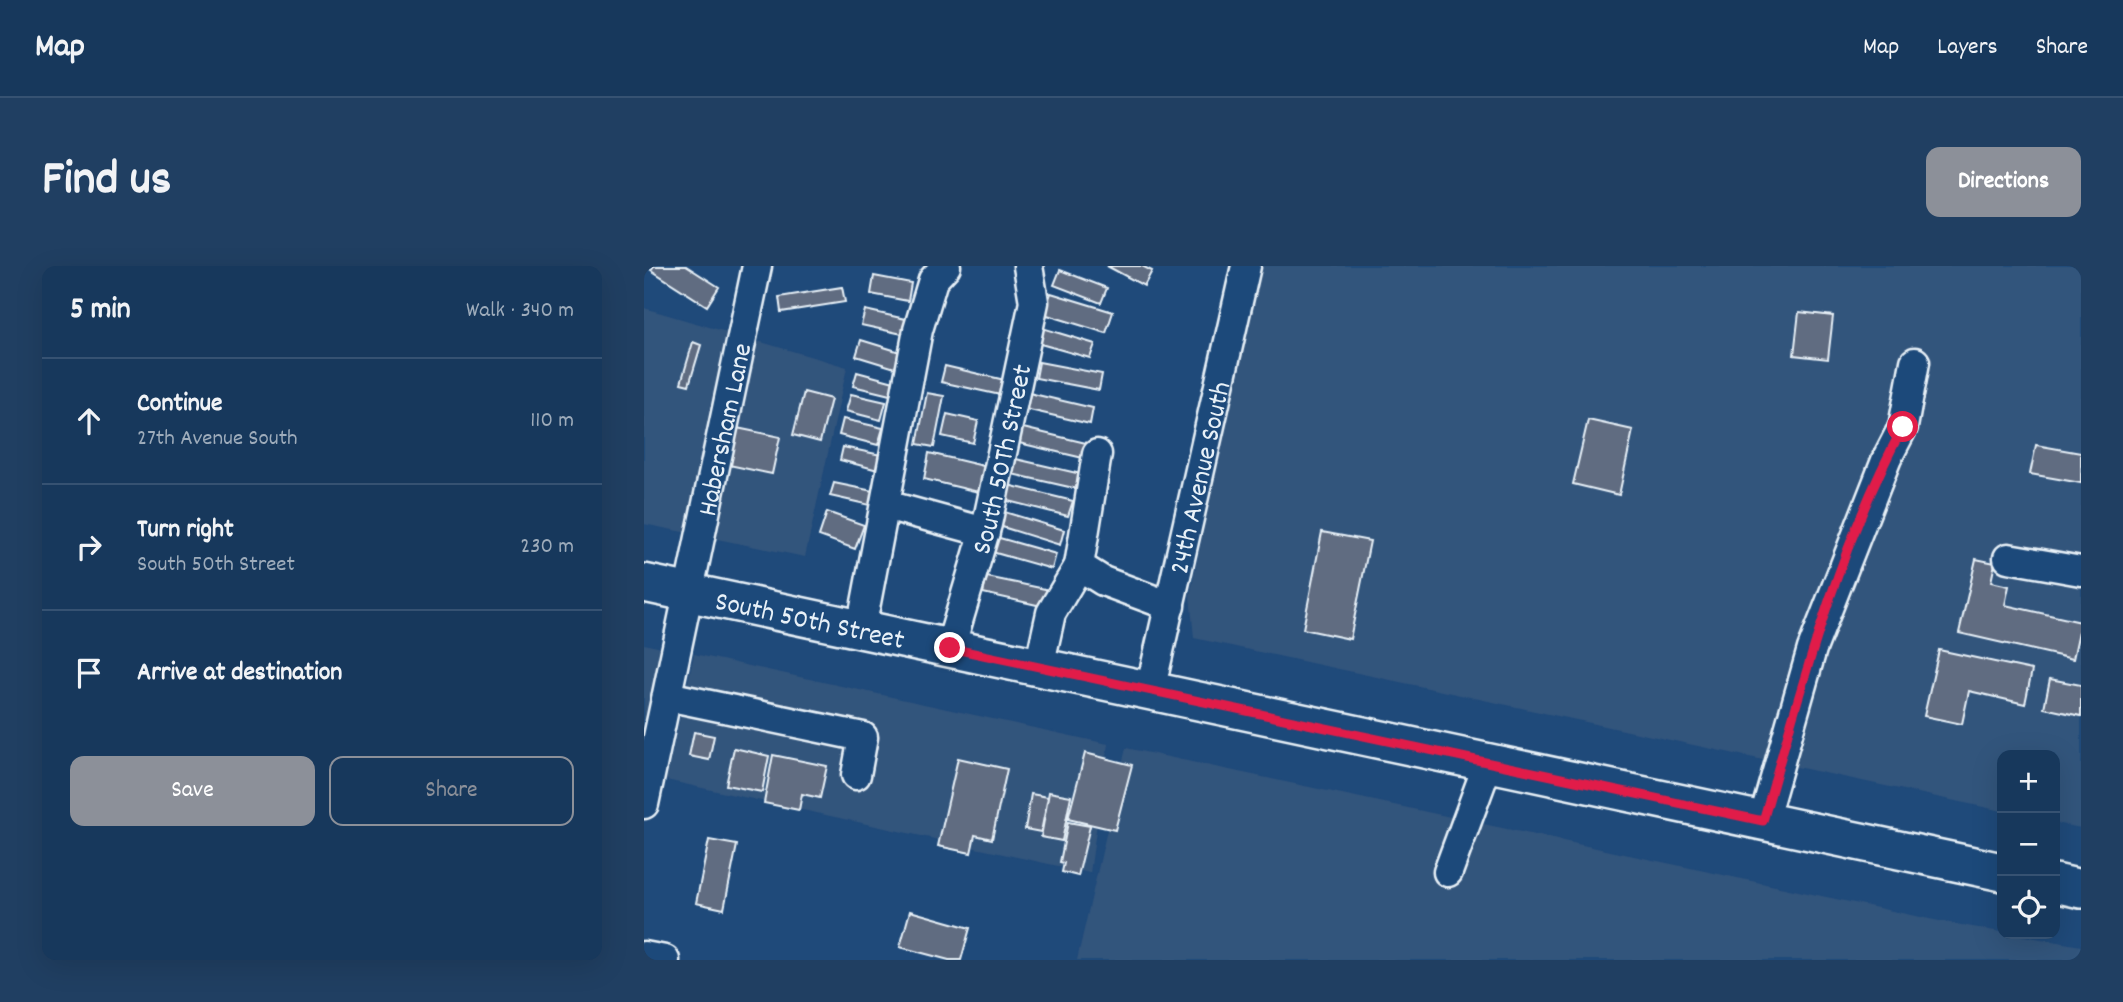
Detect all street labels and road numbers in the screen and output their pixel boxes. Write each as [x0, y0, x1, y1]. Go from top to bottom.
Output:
street label: Habersham Lane [690, 340, 765, 520]
street label: South 50Th Street [964, 361, 1045, 560]
street label: 24th Avenue South [1162, 378, 1244, 579]
street label: South 50th Street [711, 584, 908, 663]

